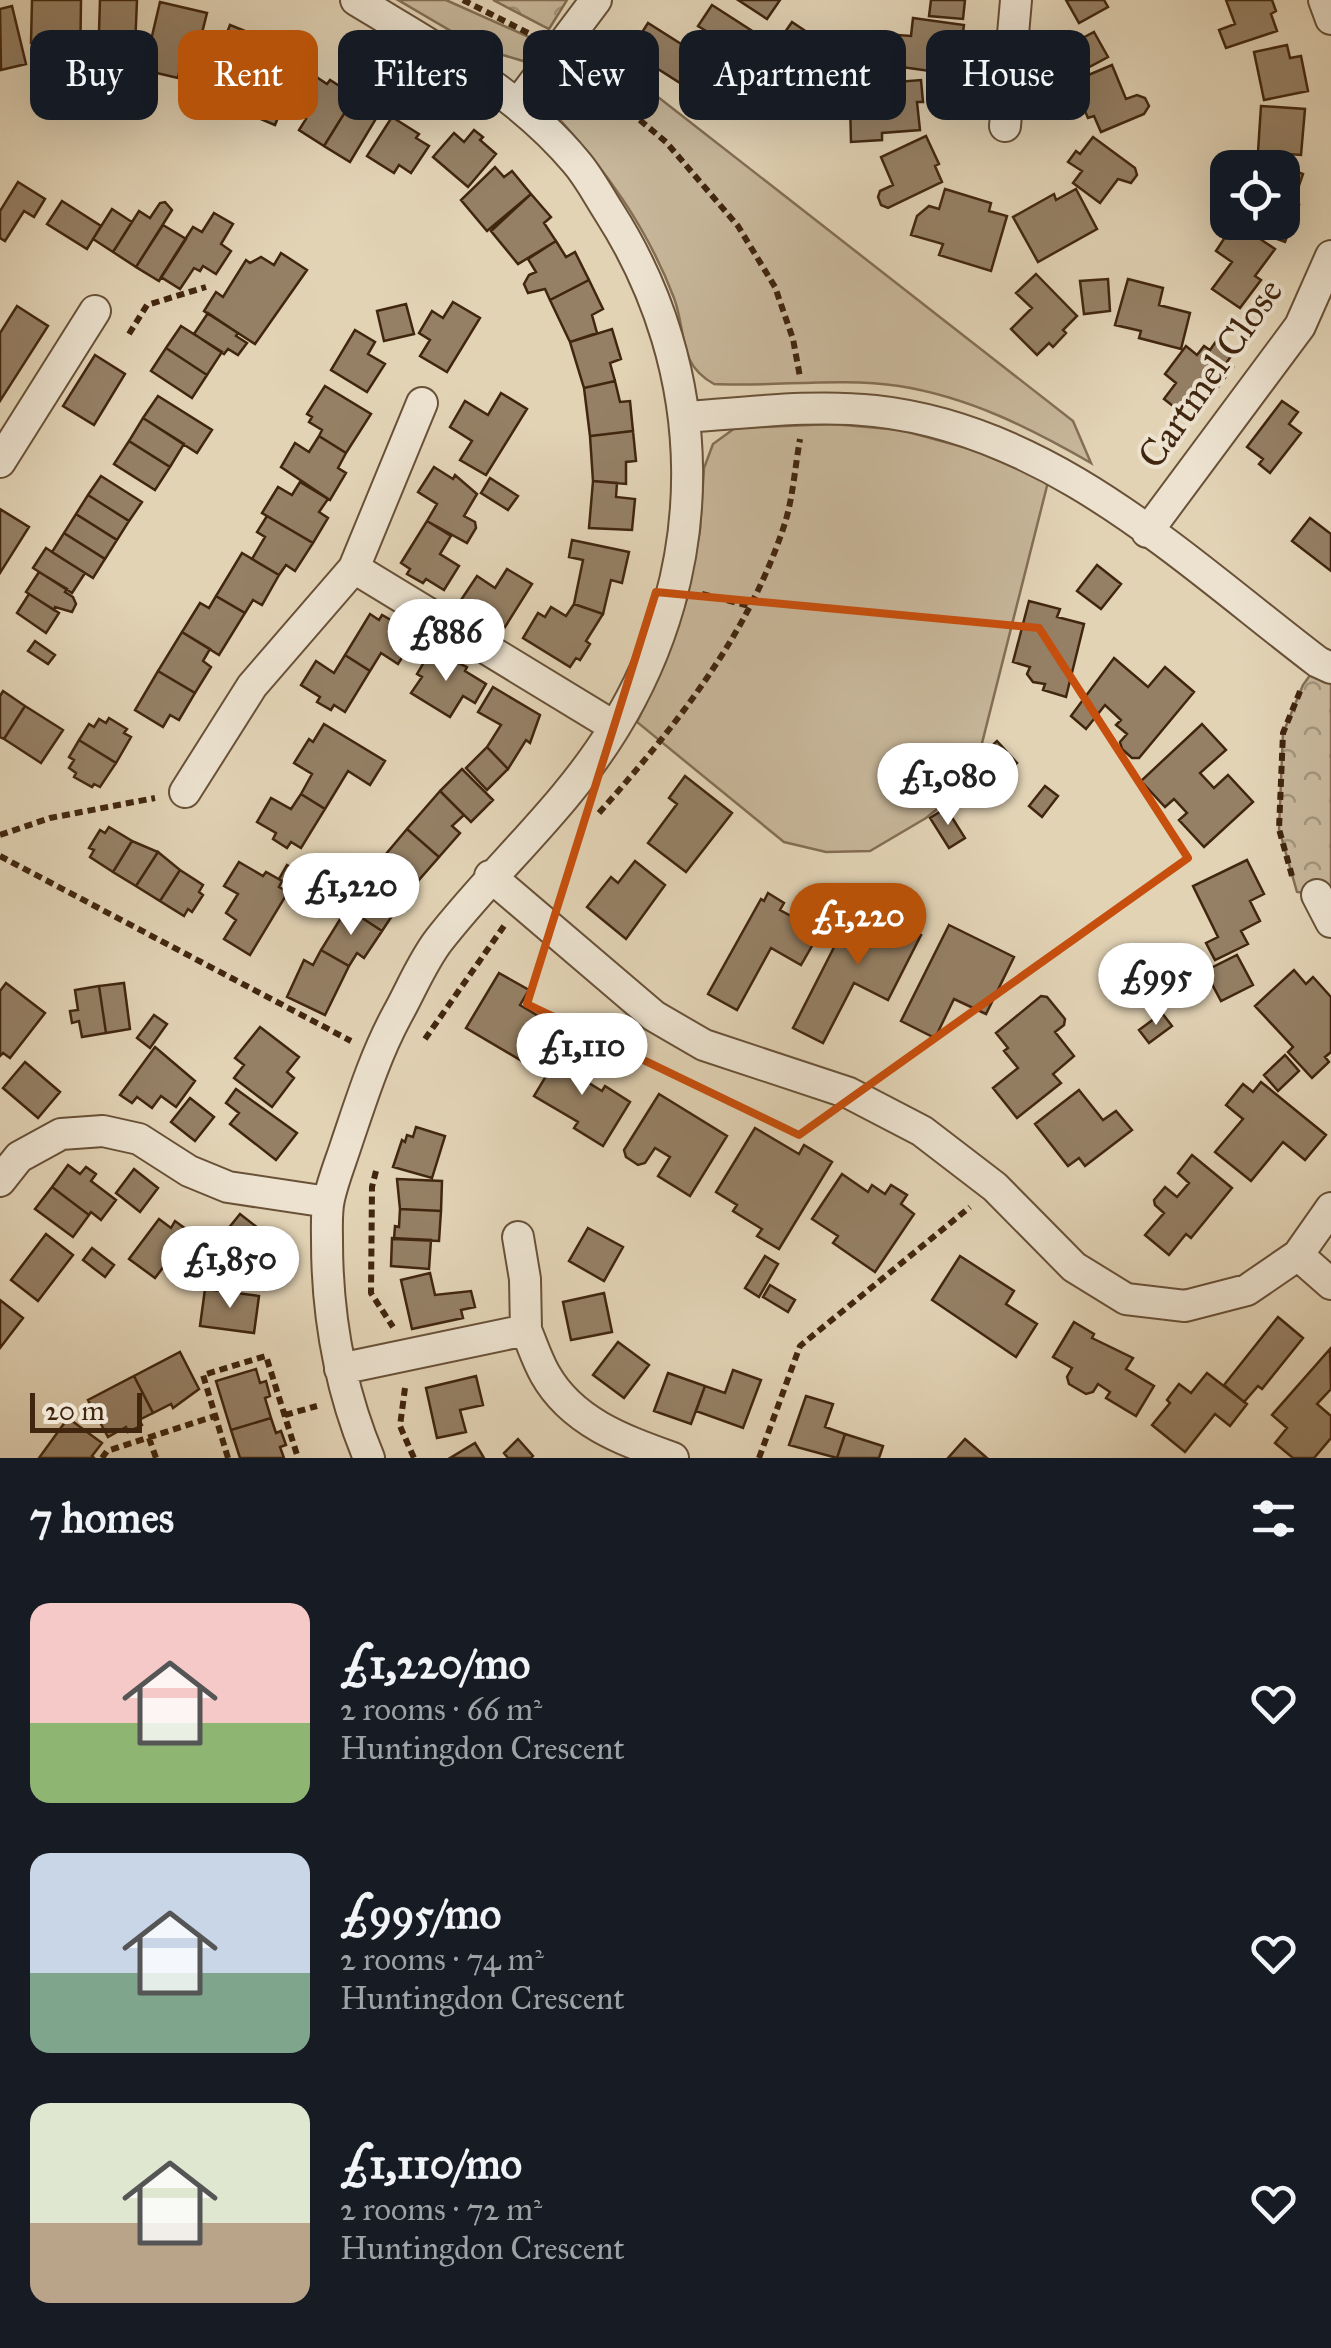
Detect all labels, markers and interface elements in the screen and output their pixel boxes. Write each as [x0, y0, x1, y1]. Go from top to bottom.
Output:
chip: Buy [30, 30, 158, 120]
chip: Rent [178, 30, 318, 120]
chip: Filters [338, 30, 503, 120]
chip: New [523, 30, 659, 120]
chip: Apartment [679, 30, 906, 120]
chip: House [926, 30, 1090, 120]
map controls [1210, 150, 1300, 240]
button: locate [1210, 150, 1300, 240]
street label: Cartmel Close [1128, 269, 1292, 477]
pin: £886 [387, 599, 505, 684]
text: £886 [410, 612, 482, 651]
pin: £1,080 [867, 743, 1029, 828]
text: £1,080 [899, 756, 997, 795]
pin: £1,220 [270, 853, 432, 938]
text: £1,220 [304, 866, 398, 905]
pin: £1,220 [777, 883, 939, 968]
text: £1,220 [811, 896, 905, 935]
pin: £995 [1097, 943, 1215, 1028]
text: £995 [1120, 956, 1192, 995]
pin: £1,110 [501, 1013, 663, 1098]
text: £1,110 [539, 1026, 625, 1065]
pin: £1,850 [149, 1226, 311, 1311]
text: £1,850 [183, 1239, 277, 1278]
scale bar [30, 1388, 142, 1432]
text: 20 m [45, 1393, 105, 1428]
icon: filters [1246, 1491, 1301, 1546]
text: 7 homes [30, 1492, 174, 1544]
text: £1,220/mo [340, 1638, 530, 1690]
icon: home [110, 1643, 230, 1763]
icon: heart [1246, 1676, 1301, 1731]
text: 2 rooms · 66 m² [340, 1690, 542, 1729]
text: Huntingdon Crescent [340, 1729, 624, 1768]
text: £995/mo [340, 1888, 501, 1940]
icon: home [110, 1893, 230, 2013]
icon: heart [1246, 1926, 1301, 1981]
text: 2 rooms · 74 m² [340, 1940, 544, 1979]
text: Huntingdon Crescent [340, 1979, 624, 2018]
text: £1,110/mo [340, 2138, 522, 2190]
icon: home [110, 2143, 230, 2263]
icon: heart [1246, 2176, 1301, 2231]
text: 2 rooms · 72 m² [340, 2190, 542, 2229]
text: Huntingdon Crescent [340, 2229, 624, 2268]

